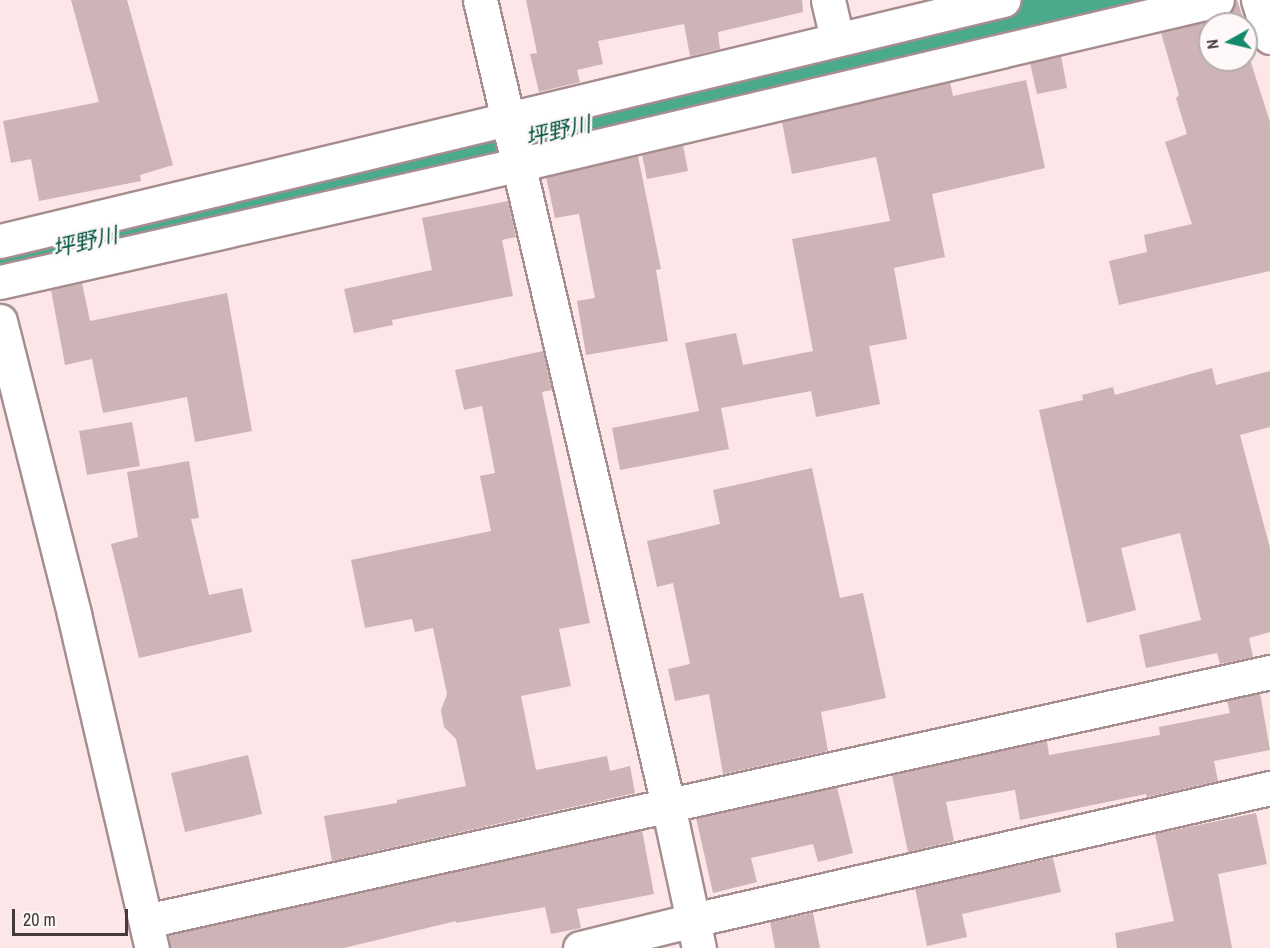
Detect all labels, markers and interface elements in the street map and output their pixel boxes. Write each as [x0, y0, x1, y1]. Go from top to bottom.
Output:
north arrow [1198, 12, 1258, 72]
text: N [1201, 38, 1224, 50]
water label: 坪野川 [523, 111, 593, 151]
water label: 坪野川 [50, 222, 120, 262]
scale bar [15, 897, 130, 935]
text: 20 m [23, 907, 56, 932]

